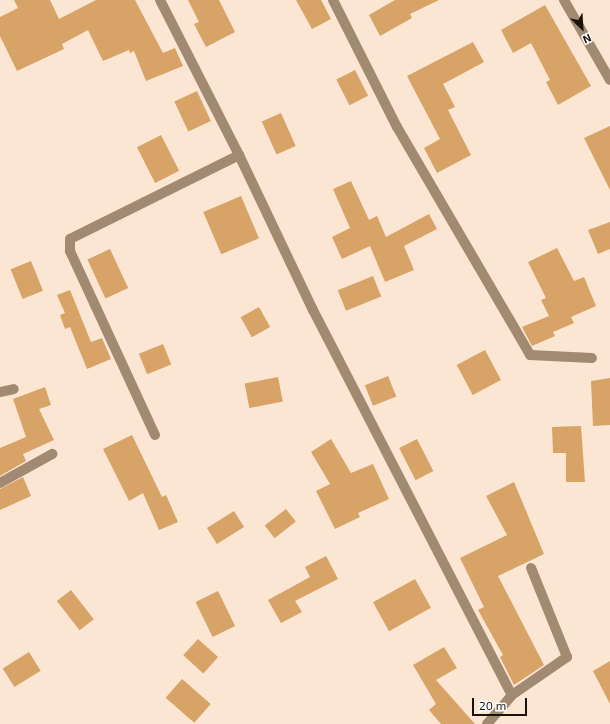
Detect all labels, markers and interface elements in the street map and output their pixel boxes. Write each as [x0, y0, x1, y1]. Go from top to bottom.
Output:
north arrow [562, 8, 602, 48]
text: N [581, 32, 594, 47]
scale bar [474, 690, 529, 716]
text: 20 m [479, 698, 506, 712]

